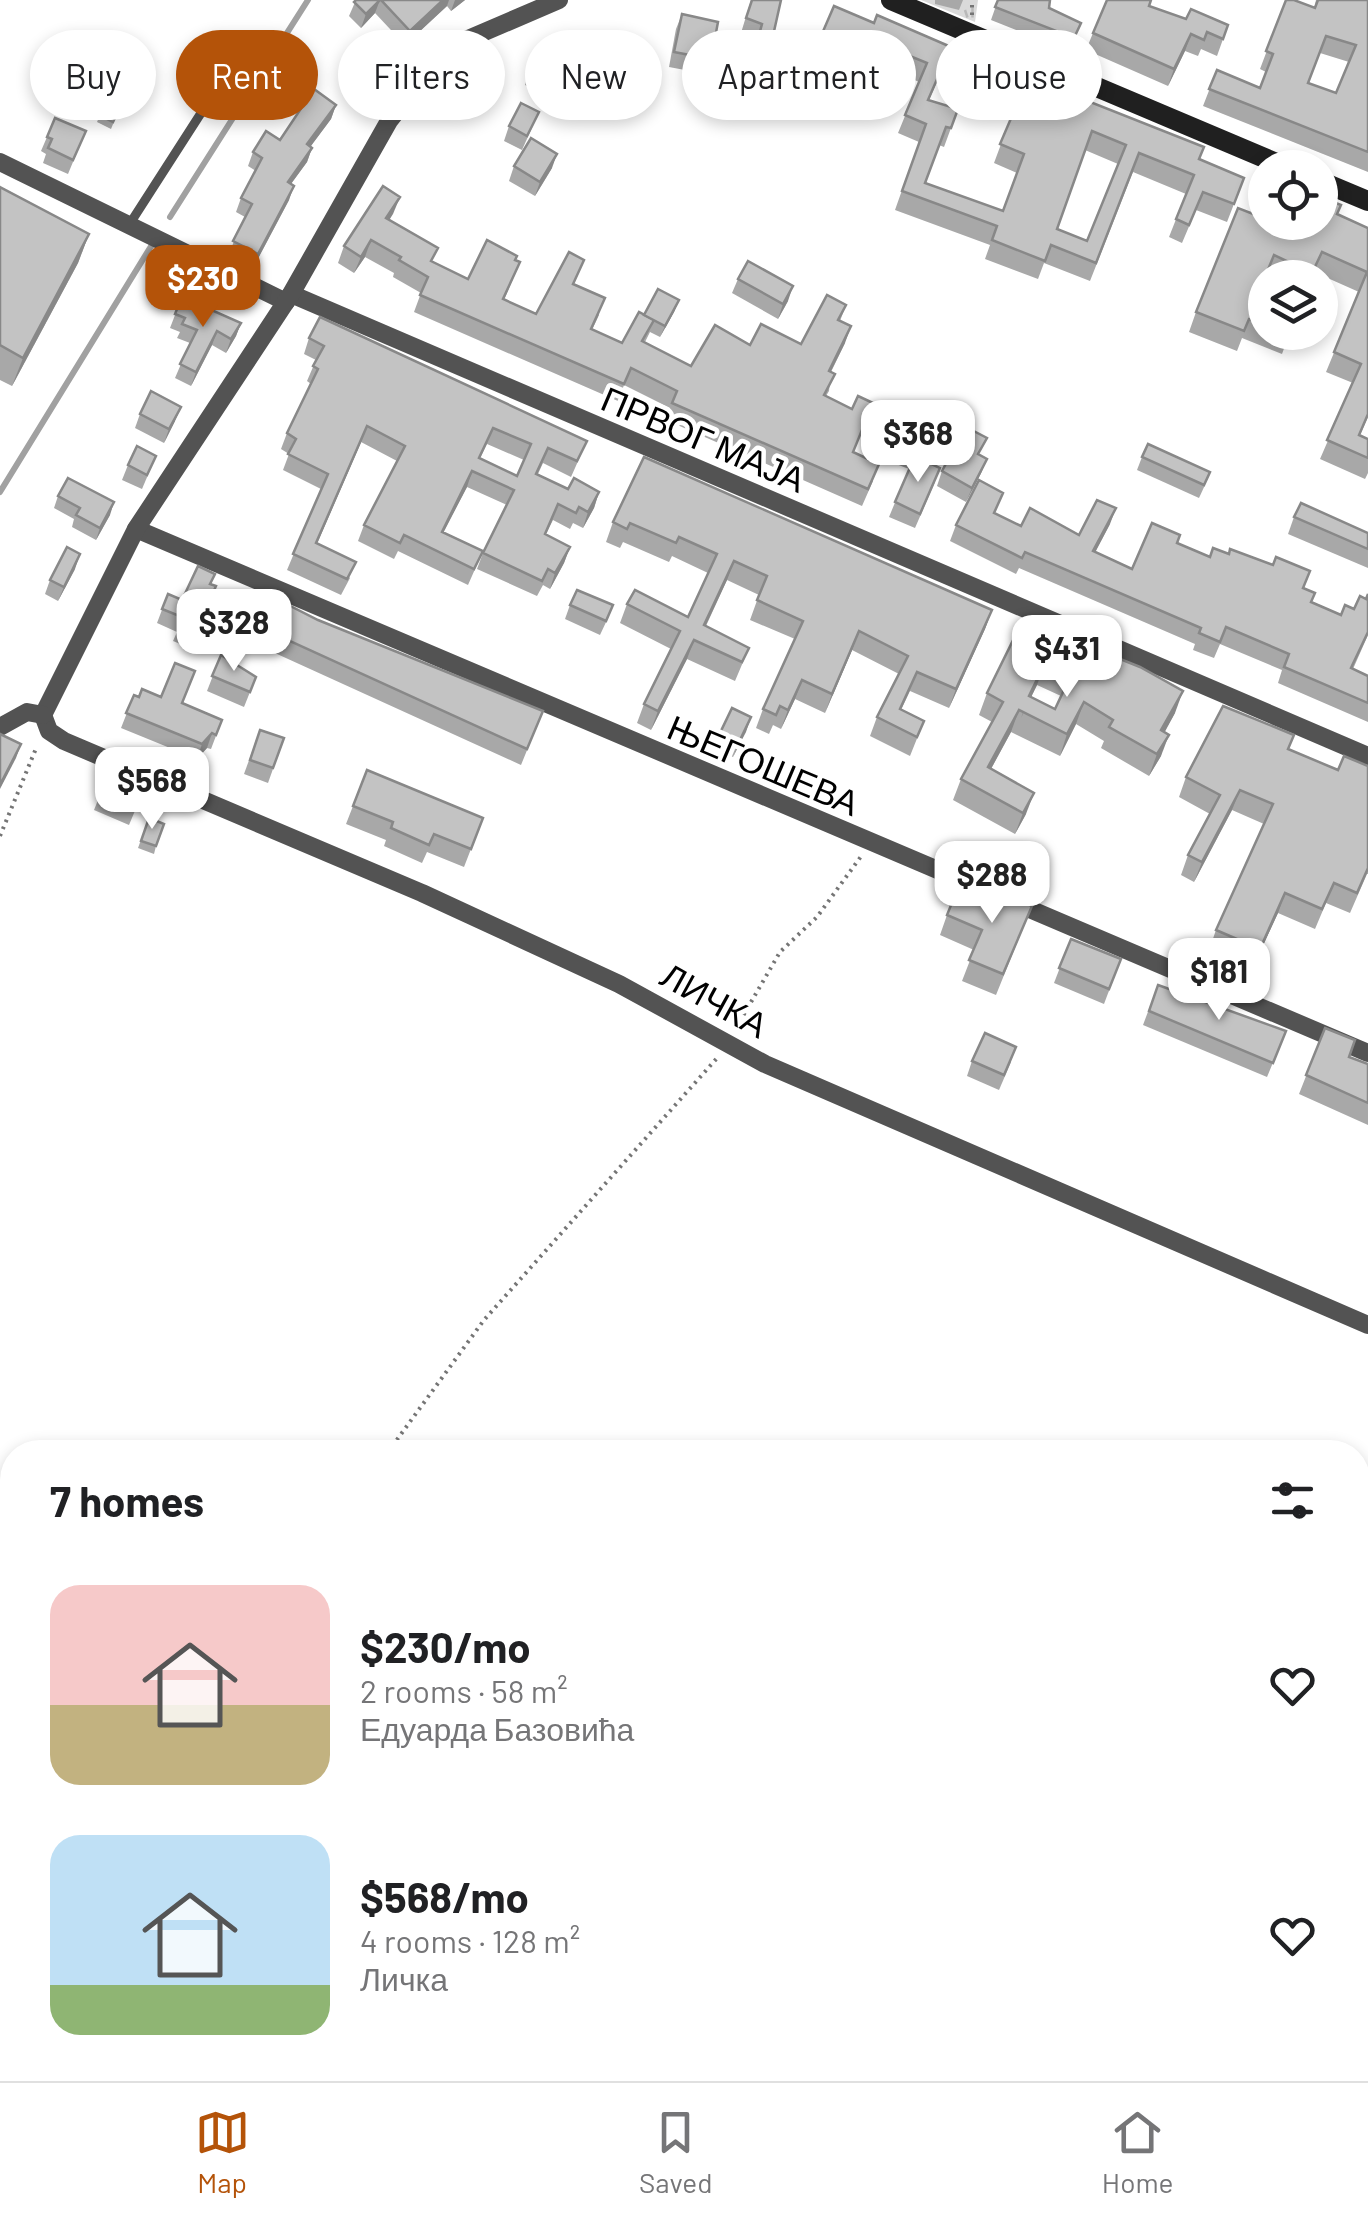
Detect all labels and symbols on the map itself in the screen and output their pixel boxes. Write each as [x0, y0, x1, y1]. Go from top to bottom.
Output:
pin: $230 [144, 245, 262, 330]
street label: ПРВОГ МАЈА [596, 376, 813, 500]
pin: $368 [859, 400, 977, 485]
pin: $328 [175, 589, 293, 674]
pin: $431 [1008, 615, 1126, 700]
street label: ЊЕГОШЕВА [662, 705, 867, 823]
pin: $568 [93, 747, 211, 832]
pin: $288 [933, 841, 1051, 926]
pin: $181 [1160, 938, 1278, 1023]
street label: ЛИЧКА [654, 953, 776, 1046]

